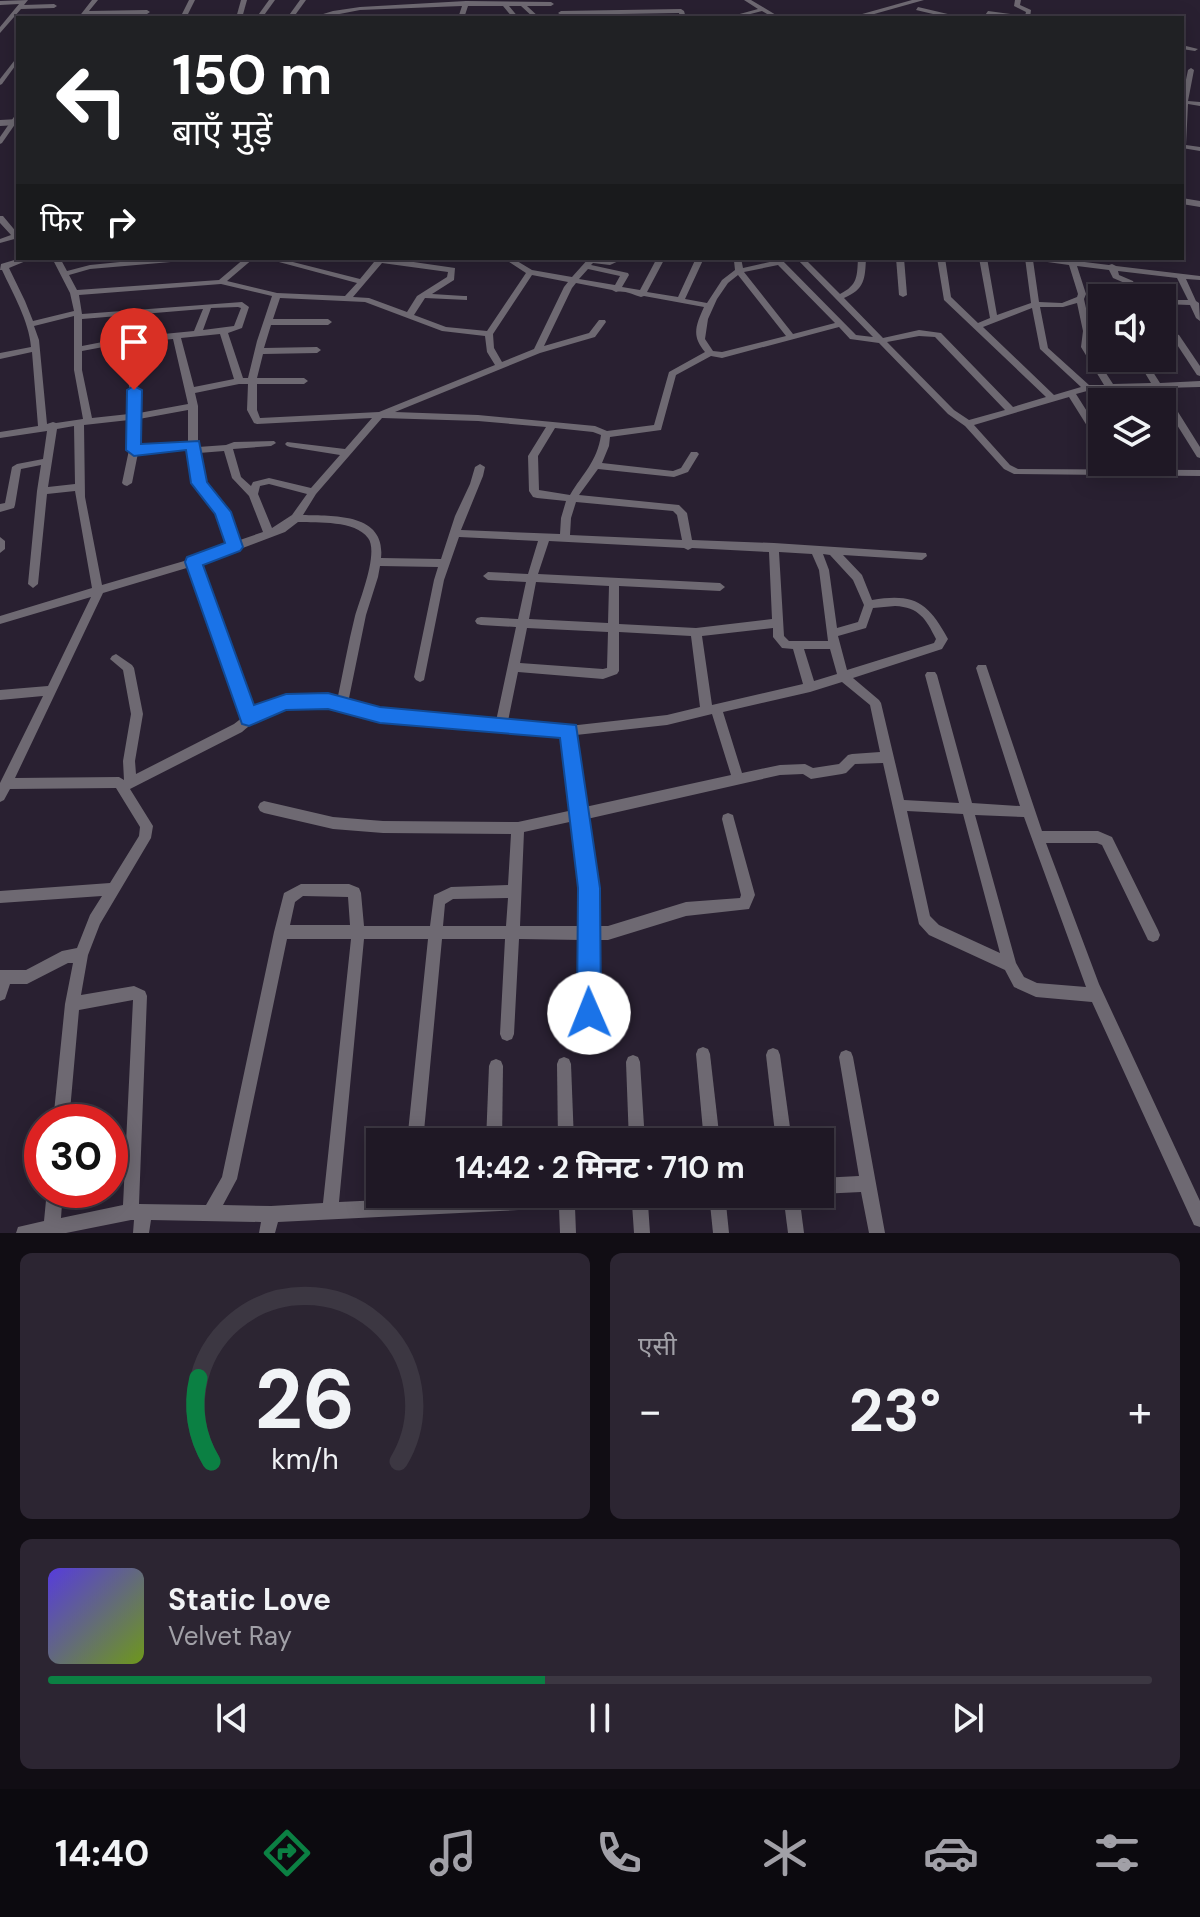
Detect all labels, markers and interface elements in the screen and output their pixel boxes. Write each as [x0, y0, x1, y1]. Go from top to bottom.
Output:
text: 150 m [172, 38, 333, 111]
icon: left [40, 48, 144, 152]
text: बाएँ मुड़ें [172, 109, 272, 156]
icon: right [99, 200, 143, 244]
text: फिर [40, 201, 83, 240]
map controls [1088, 284, 1176, 476]
button: sound [1088, 284, 1176, 372]
pin [100, 308, 168, 390]
icon: arrive [112, 320, 156, 364]
button: layers [1088, 388, 1176, 476]
position arrow [547, 971, 631, 1055]
speed limit sign: 30 [24, 1104, 128, 1208]
text: 14:42 · 2 मिनट · 710 m [455, 1148, 745, 1187]
text: एसी [638, 1329, 677, 1363]
text: 26 [255, 1345, 355, 1454]
text: 23° [849, 1371, 941, 1450]
text: − [638, 1382, 662, 1440]
text: + [1128, 1382, 1152, 1440]
text: km/h [271, 1441, 339, 1478]
text: Static Love [168, 1580, 331, 1619]
text: Velvet Ray [168, 1619, 292, 1653]
icon: previous [210, 1696, 254, 1740]
icon: pause [578, 1696, 622, 1740]
icon: next [946, 1696, 990, 1740]
icon: directions [259, 1825, 315, 1881]
icon: music [425, 1825, 481, 1881]
icon: phone [591, 1825, 647, 1881]
icon: climate [757, 1825, 813, 1881]
icon: car [923, 1825, 979, 1881]
icon: filters [1089, 1825, 1145, 1881]
text: 14:40 [55, 1830, 149, 1877]

